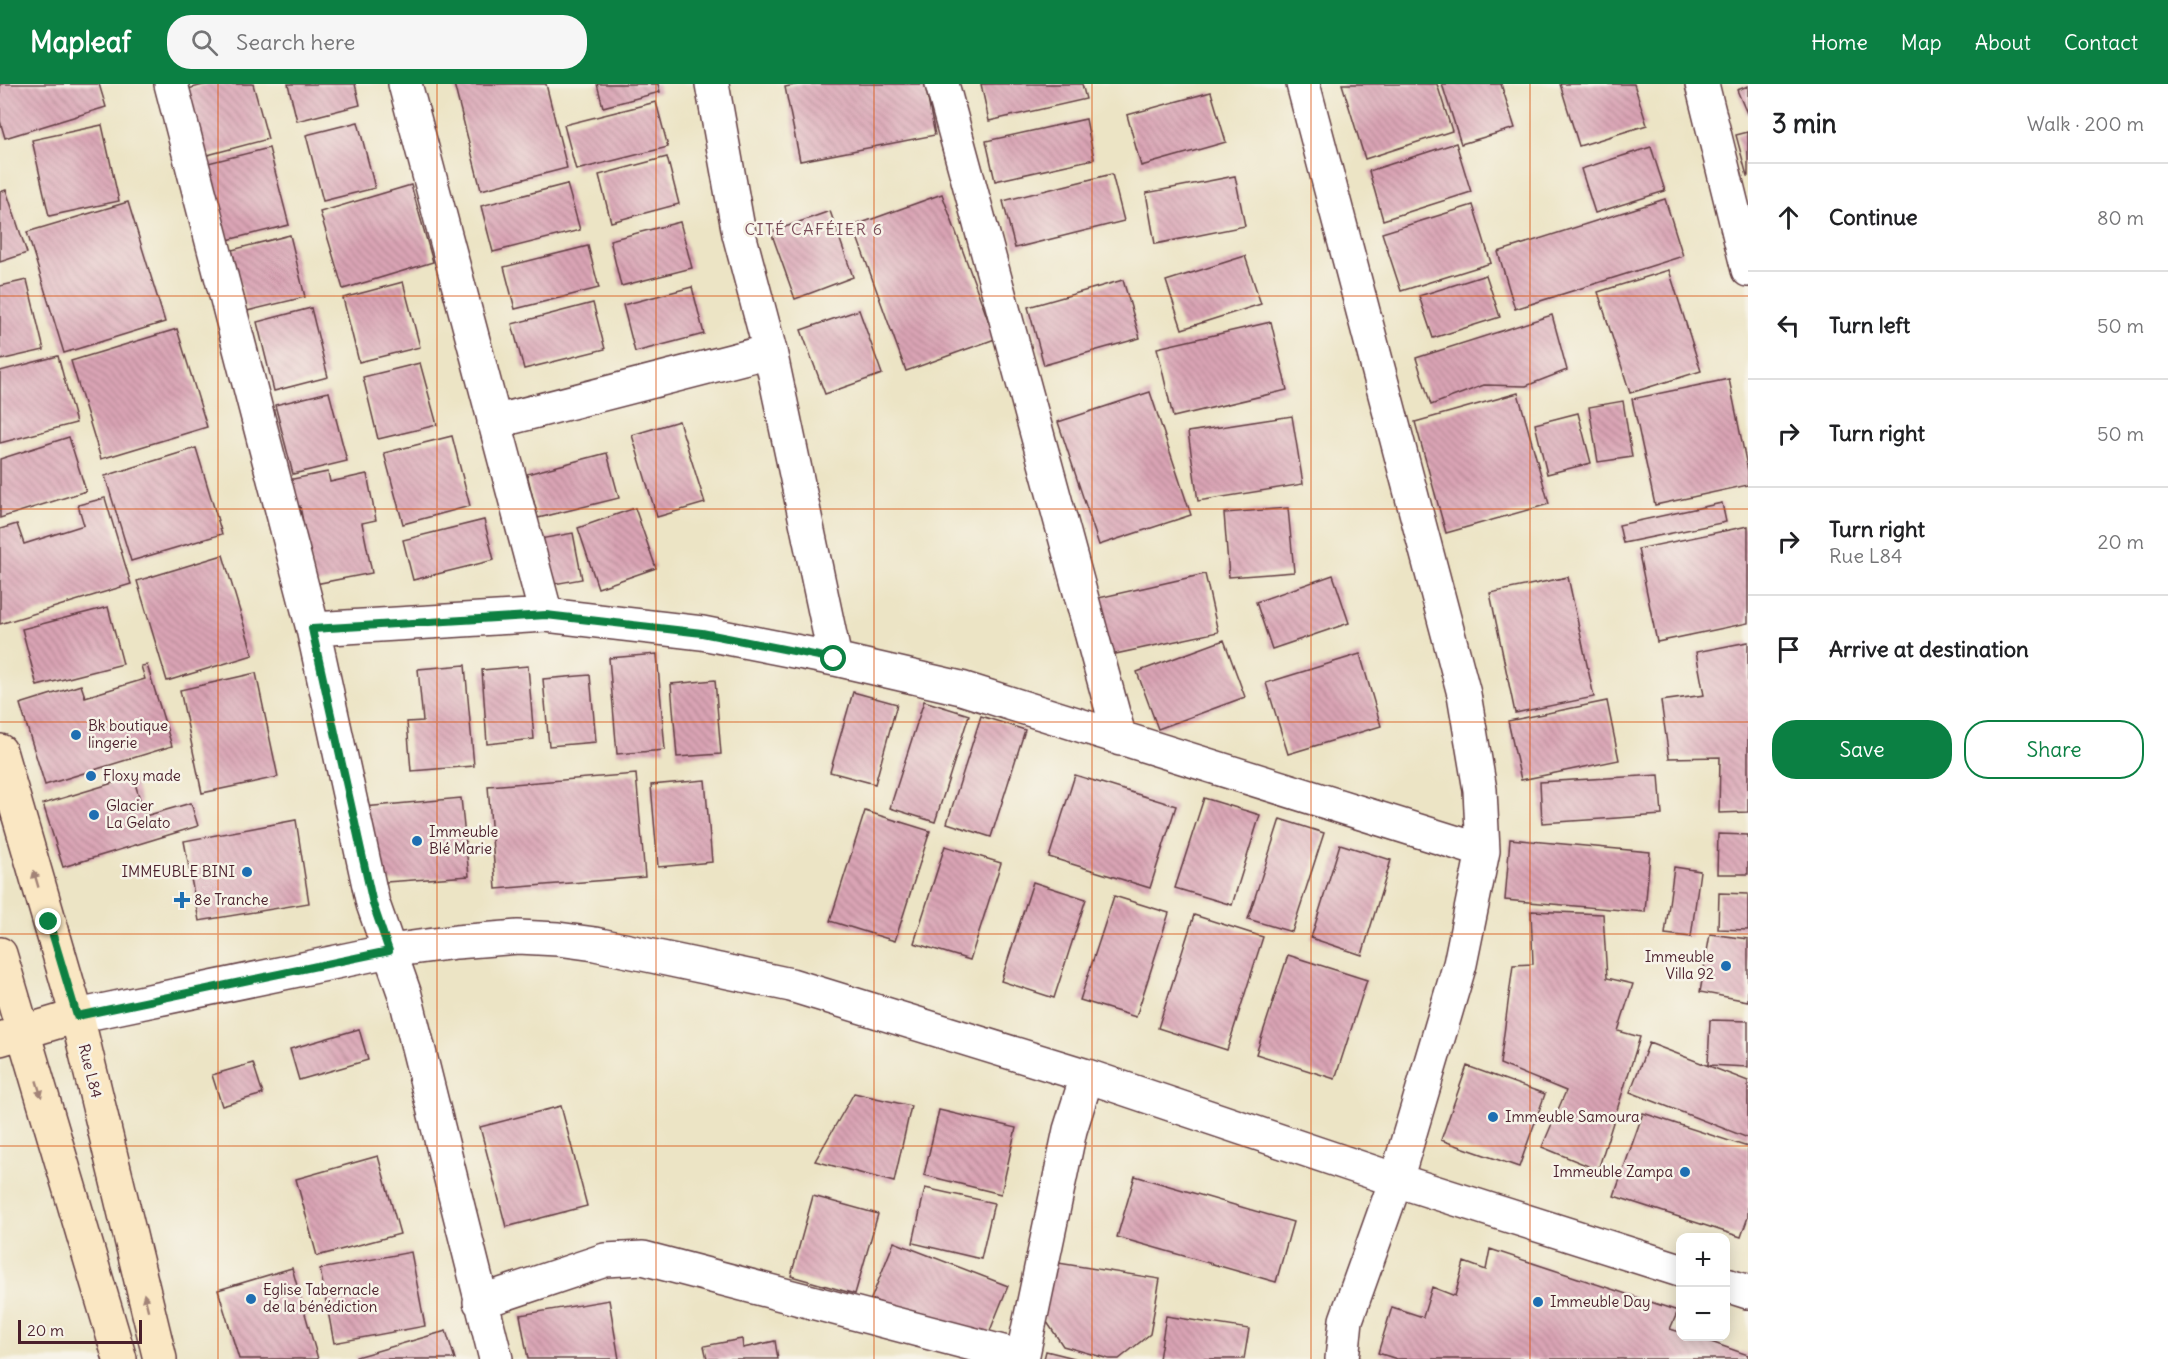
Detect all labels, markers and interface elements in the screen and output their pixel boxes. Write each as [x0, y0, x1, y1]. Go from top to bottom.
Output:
search box [167, 15, 587, 69]
text: Mapleaf [30, 24, 131, 60]
icon: search [188, 26, 221, 59]
text: Search here [236, 28, 355, 56]
text: Home [1811, 29, 1868, 56]
text: Map [1901, 29, 1942, 56]
text: About [1975, 29, 2031, 56]
text: Contact [2064, 29, 2138, 56]
text: 3 min [1772, 107, 1837, 140]
text: Walk · 200 m [2027, 111, 2144, 136]
icon: ahead [1772, 201, 1805, 234]
text: Continue [1829, 203, 1918, 231]
text: 80 m [2097, 205, 2144, 230]
district label: CITÉ CAFÉIER 6 [745, 219, 883, 239]
icon: left [1772, 309, 1805, 342]
text: Turn left [1829, 311, 1910, 339]
text: 50 m [2097, 313, 2144, 338]
icon: right [1772, 417, 1805, 450]
text: Turn right [1829, 419, 1925, 447]
text: 50 m [2097, 421, 2144, 446]
text: Turn right [1829, 515, 1925, 543]
icon: right [1772, 525, 1805, 558]
text: 20 m [2098, 529, 2144, 554]
text: Rue L84 [1829, 543, 1903, 568]
icon: arrive [1772, 633, 1805, 666]
text: Arrive at destination [1829, 635, 2029, 663]
route start [820, 645, 846, 671]
place label: Bk boutique lingerie [88, 716, 168, 752]
button: Save [1772, 720, 1952, 779]
button: Share [1964, 720, 2144, 779]
marker: Bk boutique lingerie [69, 728, 83, 742]
place label: Floxy made [103, 766, 181, 785]
marker: Floxy made [84, 769, 98, 783]
place label: Glacier La Gelato [106, 796, 171, 832]
marker: Glacier La Gelato [87, 808, 101, 822]
place label: Immeuble Blé Marie [429, 822, 498, 858]
marker: Immeuble Blé Marie [410, 834, 424, 848]
place label: IMMEUBLE BINI [122, 862, 235, 881]
marker: IMMEUBLE BINI [240, 865, 254, 879]
one-way arrow [31, 870, 41, 888]
place label: 8e Tranche [194, 890, 269, 909]
marker: 8e Tranche [175, 893, 189, 907]
route end [35, 908, 61, 934]
place label: Immeuble Villa 92 [1645, 947, 1714, 983]
marker: Immeuble Villa 92 [1719, 959, 1733, 973]
street label: Rue L84 [75, 1042, 106, 1100]
one-way arrow [35, 1080, 44, 1098]
place label: Immeuble Samoura [1505, 1107, 1640, 1126]
marker: Immeuble Samoura [1486, 1110, 1500, 1124]
place label: Immeuble Zampa [1553, 1162, 1673, 1181]
marker: Immeuble Zampa [1678, 1165, 1692, 1179]
map controls [1676, 1233, 1730, 1341]
button: + [1676, 1233, 1730, 1287]
place label: Eglise Tabernacle de la bénédiction [263, 1280, 379, 1316]
button: − [1676, 1287, 1730, 1341]
marker: Eglise Tabernacle de la bénédiction [244, 1292, 258, 1306]
place label: Immeuble Day [1550, 1292, 1651, 1311]
one-way arrow [141, 1293, 151, 1311]
marker: Immeuble Day [1531, 1295, 1545, 1309]
scale bar [18, 1317, 142, 1344]
text: 20 m [27, 1320, 64, 1340]

